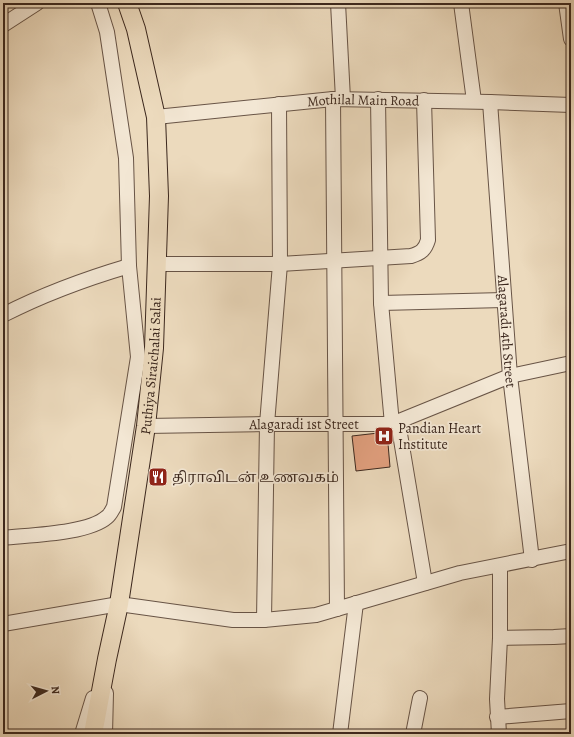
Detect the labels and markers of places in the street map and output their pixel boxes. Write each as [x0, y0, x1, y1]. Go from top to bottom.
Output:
place label: Pandian Heart Institute [398, 419, 481, 454]
hospital icon: Pandian Heart Institute [373, 425, 395, 447]
restaurant icon: திராவிடன் உணவகம் [147, 466, 169, 488]
place label: திராவிடன் உணவகம் [172, 468, 339, 487]

